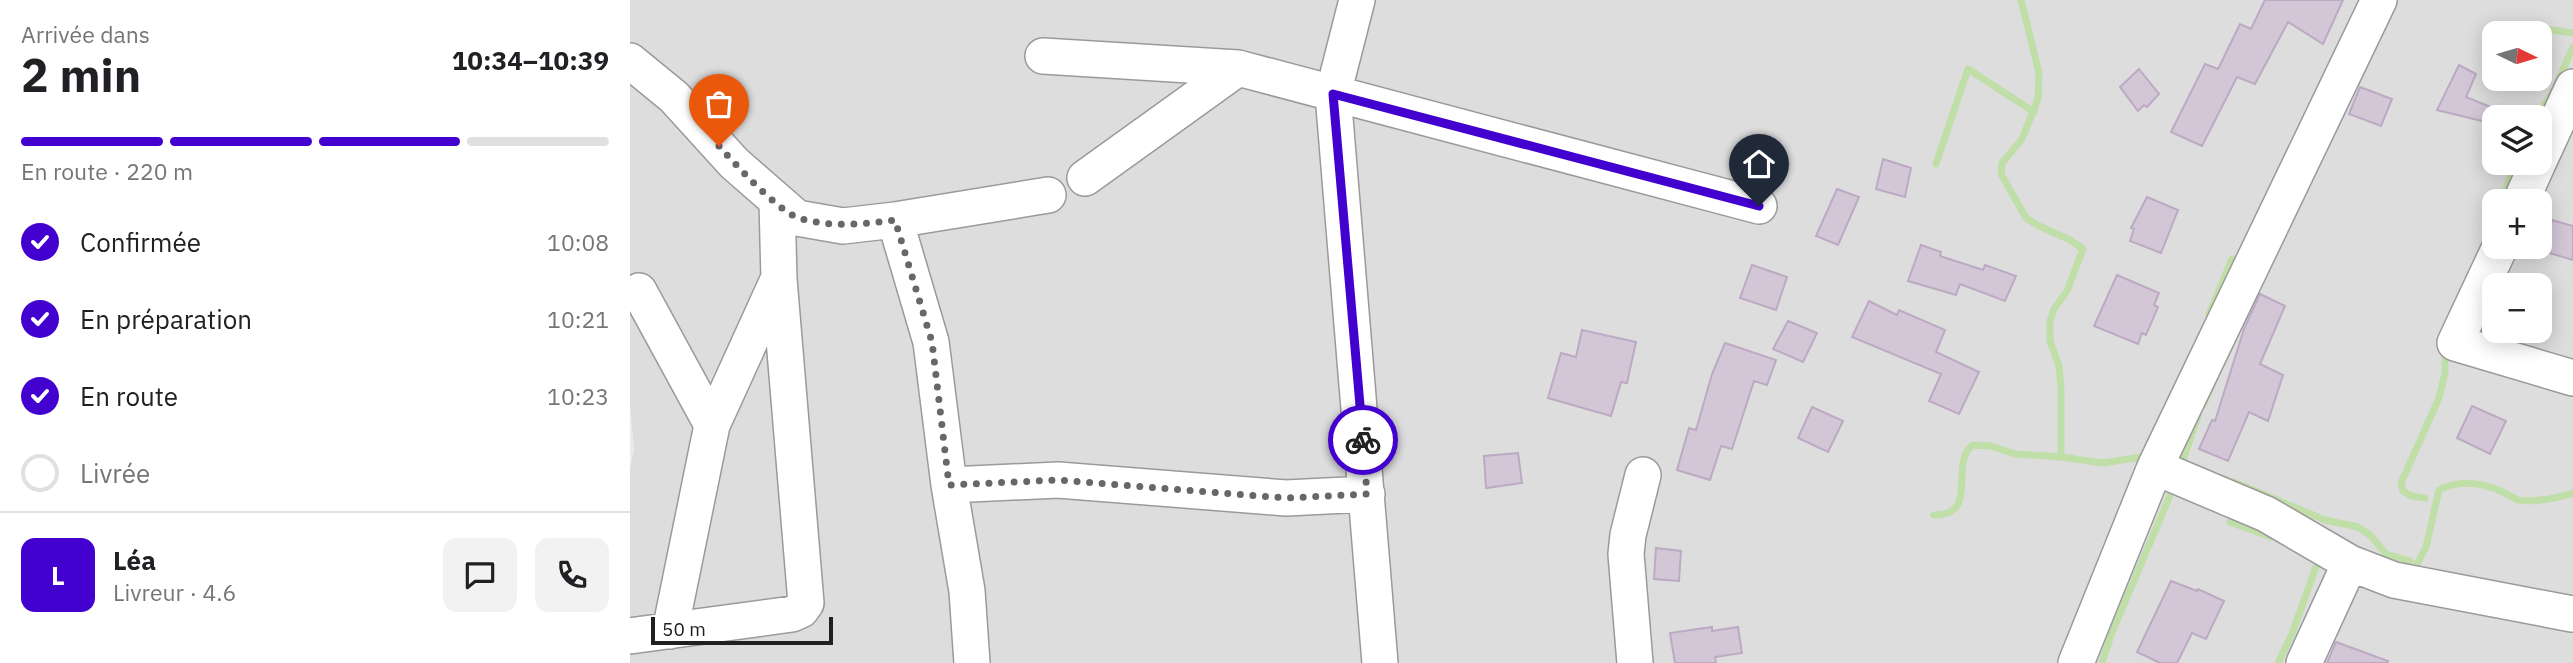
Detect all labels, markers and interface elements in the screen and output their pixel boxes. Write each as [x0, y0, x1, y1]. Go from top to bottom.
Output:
text: Arrivée dans [21, 19, 150, 49]
north arrow [2482, 21, 2552, 91]
map controls [2482, 21, 2552, 343]
text: 10:34–10:39 [452, 43, 609, 77]
text: 2 min [21, 45, 141, 105]
pin [689, 74, 749, 146]
icon: bag [700, 85, 738, 123]
button: layers [2482, 105, 2552, 175]
pin [1729, 134, 1789, 206]
icon: home [1740, 145, 1778, 183]
text: En route · 220 m [21, 156, 193, 186]
button: + [2482, 189, 2552, 259]
icon: check [21, 223, 59, 261]
text: Confirmée [80, 225, 201, 259]
text: 10:08 [547, 227, 609, 257]
button: − [2482, 273, 2552, 343]
icon: check [21, 300, 59, 338]
text: En préparation [80, 302, 252, 336]
text: 10:21 [547, 304, 609, 334]
icon: check [21, 377, 59, 415]
text: En route [80, 379, 178, 413]
text: 10:23 [547, 381, 609, 411]
courier [1328, 405, 1398, 475]
icon: bike [1344, 421, 1382, 459]
text: Livrée [80, 456, 150, 490]
button: chat [443, 538, 517, 612]
button: phone [535, 538, 609, 612]
text: Léa [113, 543, 156, 577]
text: L [51, 558, 65, 592]
text: Livreur · 4.6 [113, 577, 236, 607]
scale bar [651, 614, 833, 646]
text: 50 m [662, 617, 706, 641]

